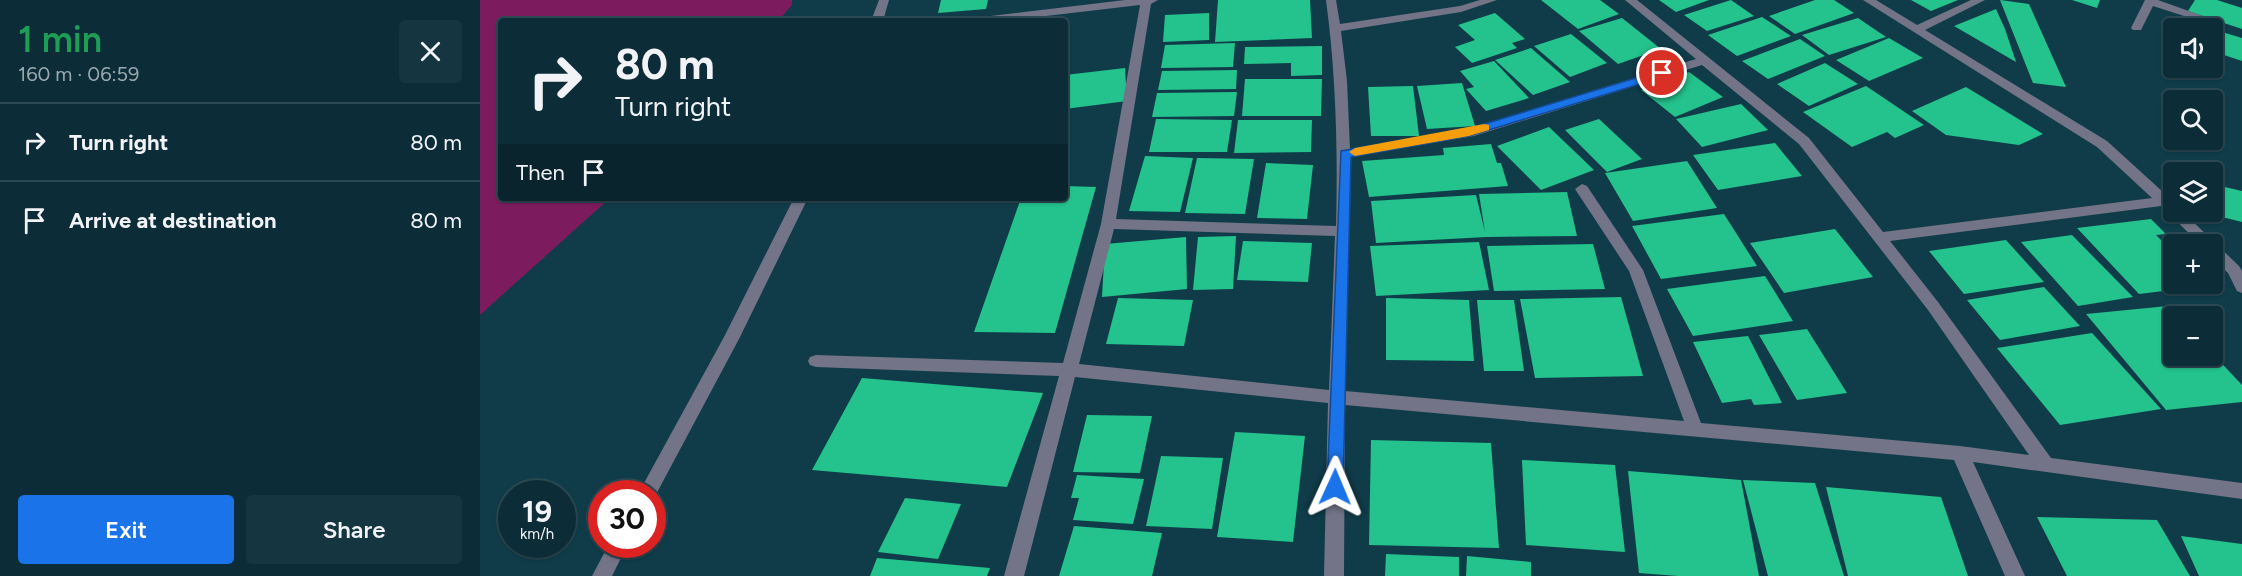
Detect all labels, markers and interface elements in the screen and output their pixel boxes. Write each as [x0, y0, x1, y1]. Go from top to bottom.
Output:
text: 1 min [18, 18, 102, 61]
map controls [2163, 18, 2223, 366]
button: sound [2163, 18, 2223, 78]
button: close [399, 20, 462, 83]
text: 80 m [615, 39, 715, 90]
icon: right [516, 42, 594, 120]
pin [1636, 47, 1687, 98]
icon: arrive [1645, 56, 1678, 89]
text: 160 m · 06:59 [18, 62, 139, 86]
text: Turn right [615, 90, 731, 123]
button: search [2163, 90, 2223, 150]
icon: right [18, 126, 51, 159]
text: Turn right [69, 129, 168, 156]
text: 80 m [410, 129, 462, 156]
icon: arrive [577, 156, 610, 189]
text: Then [516, 159, 565, 186]
button: layers [2163, 162, 2223, 222]
icon: arrive [18, 204, 51, 237]
text: Arrive at destination [69, 207, 277, 234]
text: 80 m [410, 207, 462, 234]
button: + [2163, 234, 2223, 294]
button: − [2163, 306, 2223, 366]
position arrow [1303, 455, 1367, 519]
speed limit sign: 30 [588, 480, 666, 558]
text: 19 [522, 493, 552, 530]
button: Exit [18, 495, 234, 564]
button: Share [246, 495, 462, 564]
text: km/h [520, 525, 554, 543]

